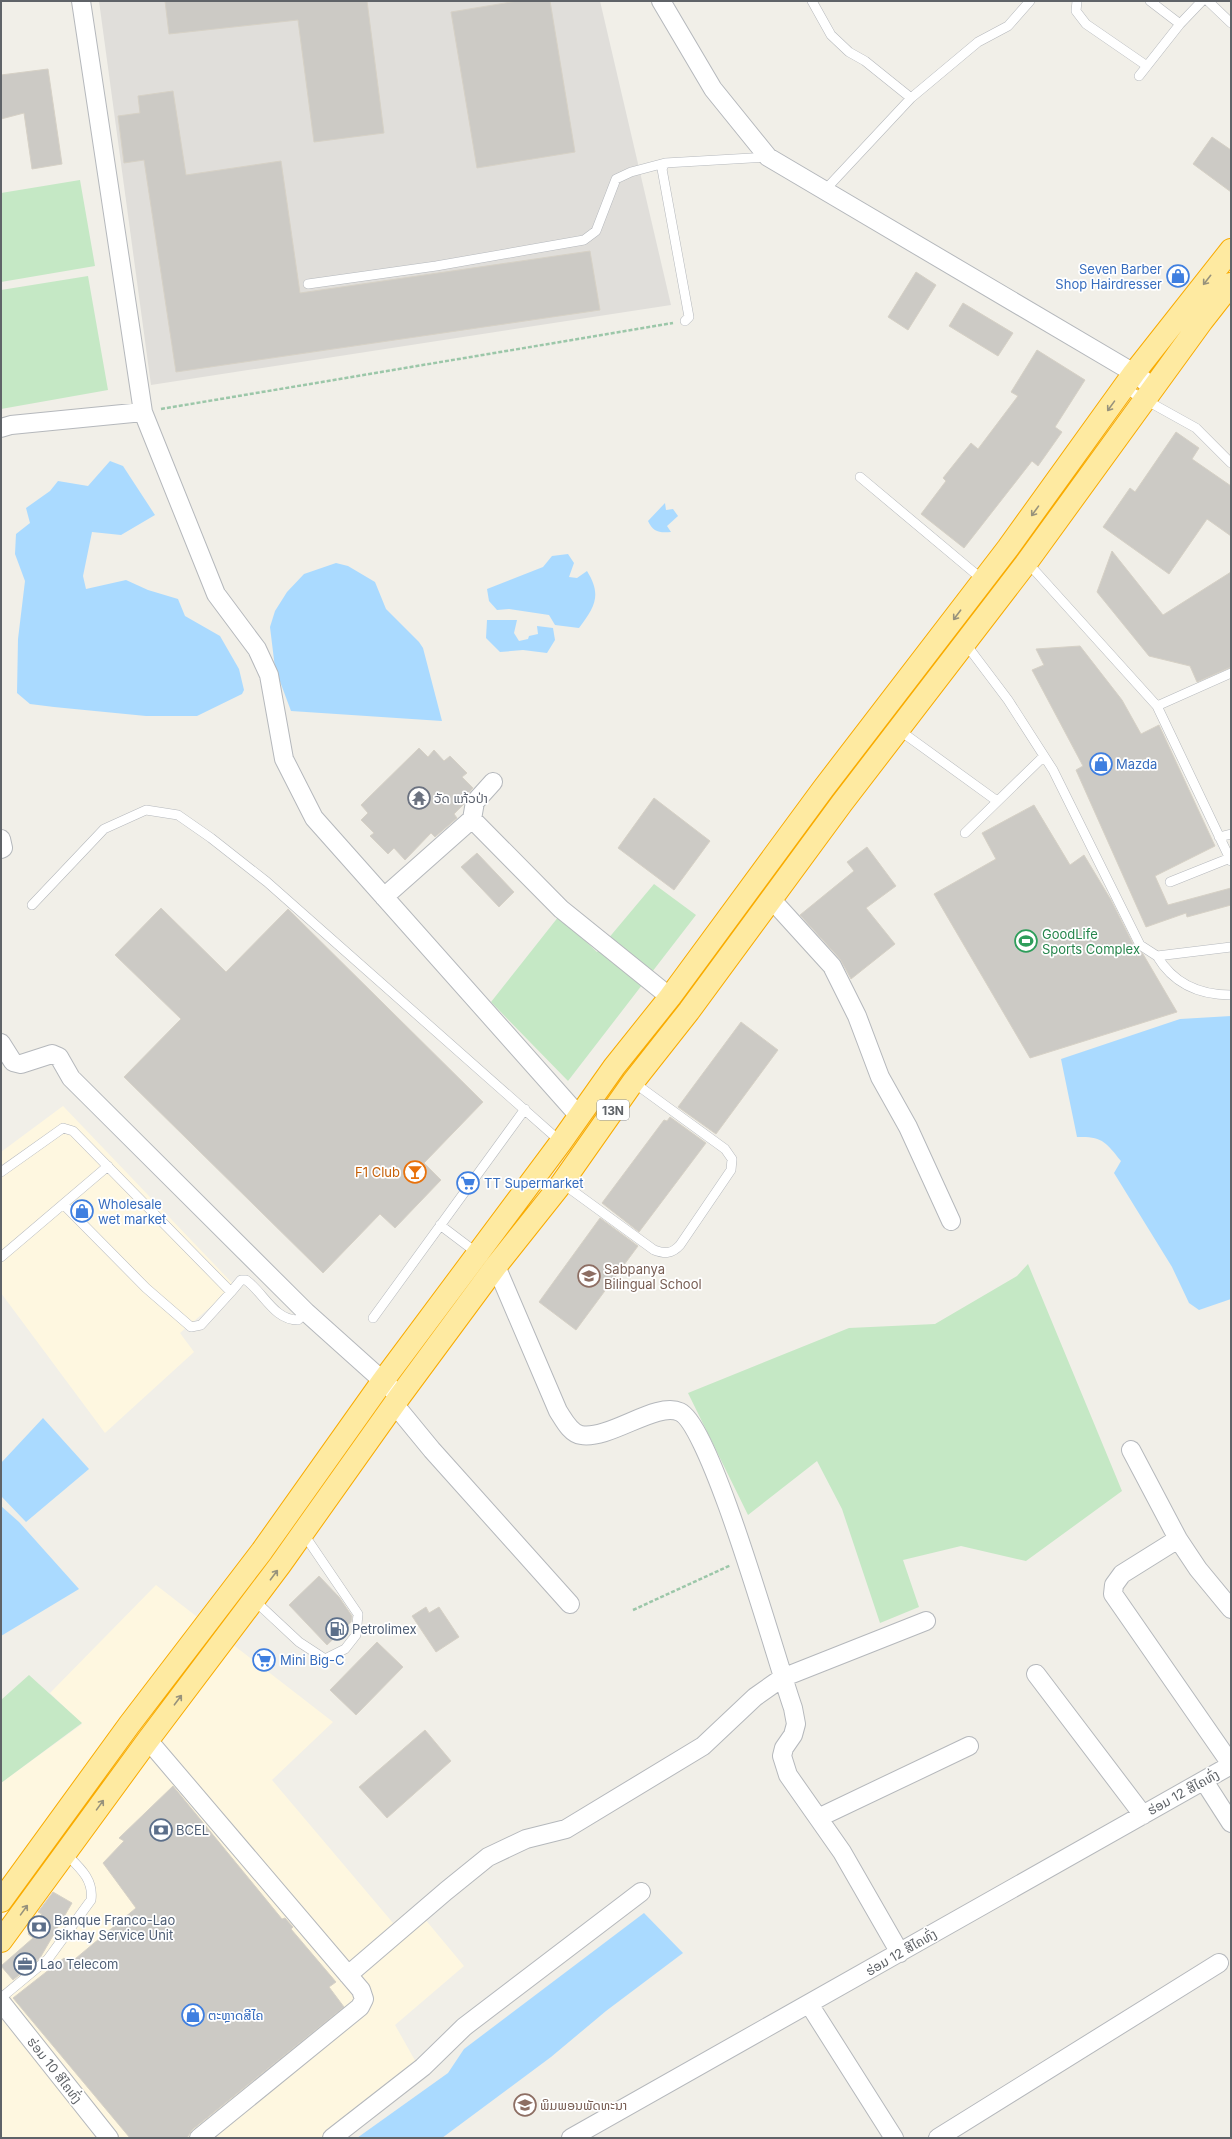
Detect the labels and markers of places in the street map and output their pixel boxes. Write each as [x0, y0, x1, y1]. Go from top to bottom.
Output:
place label: Seven Barber Shop Hairdresser [1055, 261, 1162, 292]
shop icon: Seven Barber Shop Hairdresser [1165, 263, 1191, 289]
shop icon: Mazda [1088, 751, 1114, 777]
place label: Mazda [1116, 756, 1157, 772]
temple icon: ວັດ ແກ້ວປ່າ [406, 785, 432, 811]
place label: ວັດ ແກ້ວປ່າ [434, 790, 488, 806]
place label: GoodLife Sports Complex [1042, 926, 1140, 957]
sports icon: GoodLife Sports Complex [1013, 928, 1039, 954]
bar icon: F1 Club [402, 1159, 428, 1185]
place label: F1 Club [355, 1164, 400, 1180]
supermarket icon: TT Supermarket [455, 1170, 481, 1196]
place label: TT Supermarket [484, 1175, 584, 1191]
place label: Wholesale wet market [98, 1196, 166, 1227]
shop icon: Wholesale wet market [69, 1198, 95, 1224]
place label: Sabpanya Bilingual School [604, 1261, 702, 1292]
school or university icon: Sabpanya Bilingual School [576, 1263, 602, 1289]
fuel station icon: Petrolimex [324, 1616, 350, 1642]
place label: Petrolimex [352, 1621, 417, 1637]
supermarket icon: Mini Big-C [251, 1647, 277, 1673]
place label: Mini Big-C [280, 1652, 344, 1668]
bank icon: BCEL [148, 1817, 174, 1843]
place label: BCEL [176, 1822, 209, 1838]
place label: Banque Franco-Lao Sikhay Service Unit [54, 1912, 175, 1943]
bank icon: Banque Franco-Lao Sikhay Service Unit [26, 1914, 52, 1940]
office icon: Lao Telecom [12, 1951, 38, 1977]
place label: Lao Telecom [40, 1956, 118, 1972]
shop icon: ຕະຫຼາດສີໄຄ [180, 2002, 206, 2028]
place label: ຕະຫຼາດສີໄຄ [208, 2007, 264, 2023]
school or university icon: ພິມພອນພັດທະນາ [512, 2092, 538, 2118]
place label: ພິມພອນພັດທະນາ [540, 2097, 627, 2113]

